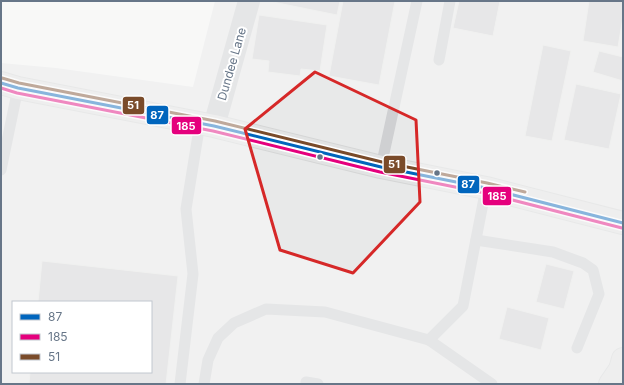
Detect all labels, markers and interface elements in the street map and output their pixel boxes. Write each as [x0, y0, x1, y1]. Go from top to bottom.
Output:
street label: Dundee Lane [214, 26, 249, 102]
line badge: 51 [122, 96, 145, 115]
text: 51 [127, 98, 139, 112]
line badge: 87 [146, 105, 169, 125]
text: 87 [150, 108, 164, 122]
line badge: 185 [171, 116, 202, 135]
text: 185 [177, 119, 195, 133]
unlabelled marker [315, 152, 325, 162]
line badge: 51 [383, 155, 406, 174]
text: 51 [388, 157, 400, 171]
unlabelled marker [432, 168, 442, 178]
line badge: 87 [457, 175, 480, 194]
text: 87 [461, 177, 475, 191]
line badge: 185 [482, 186, 512, 206]
text: 185 [488, 189, 506, 203]
legend [12, 301, 152, 373]
text: 87 [48, 309, 62, 324]
text: 185 [48, 329, 68, 344]
text: 51 [48, 349, 60, 364]

